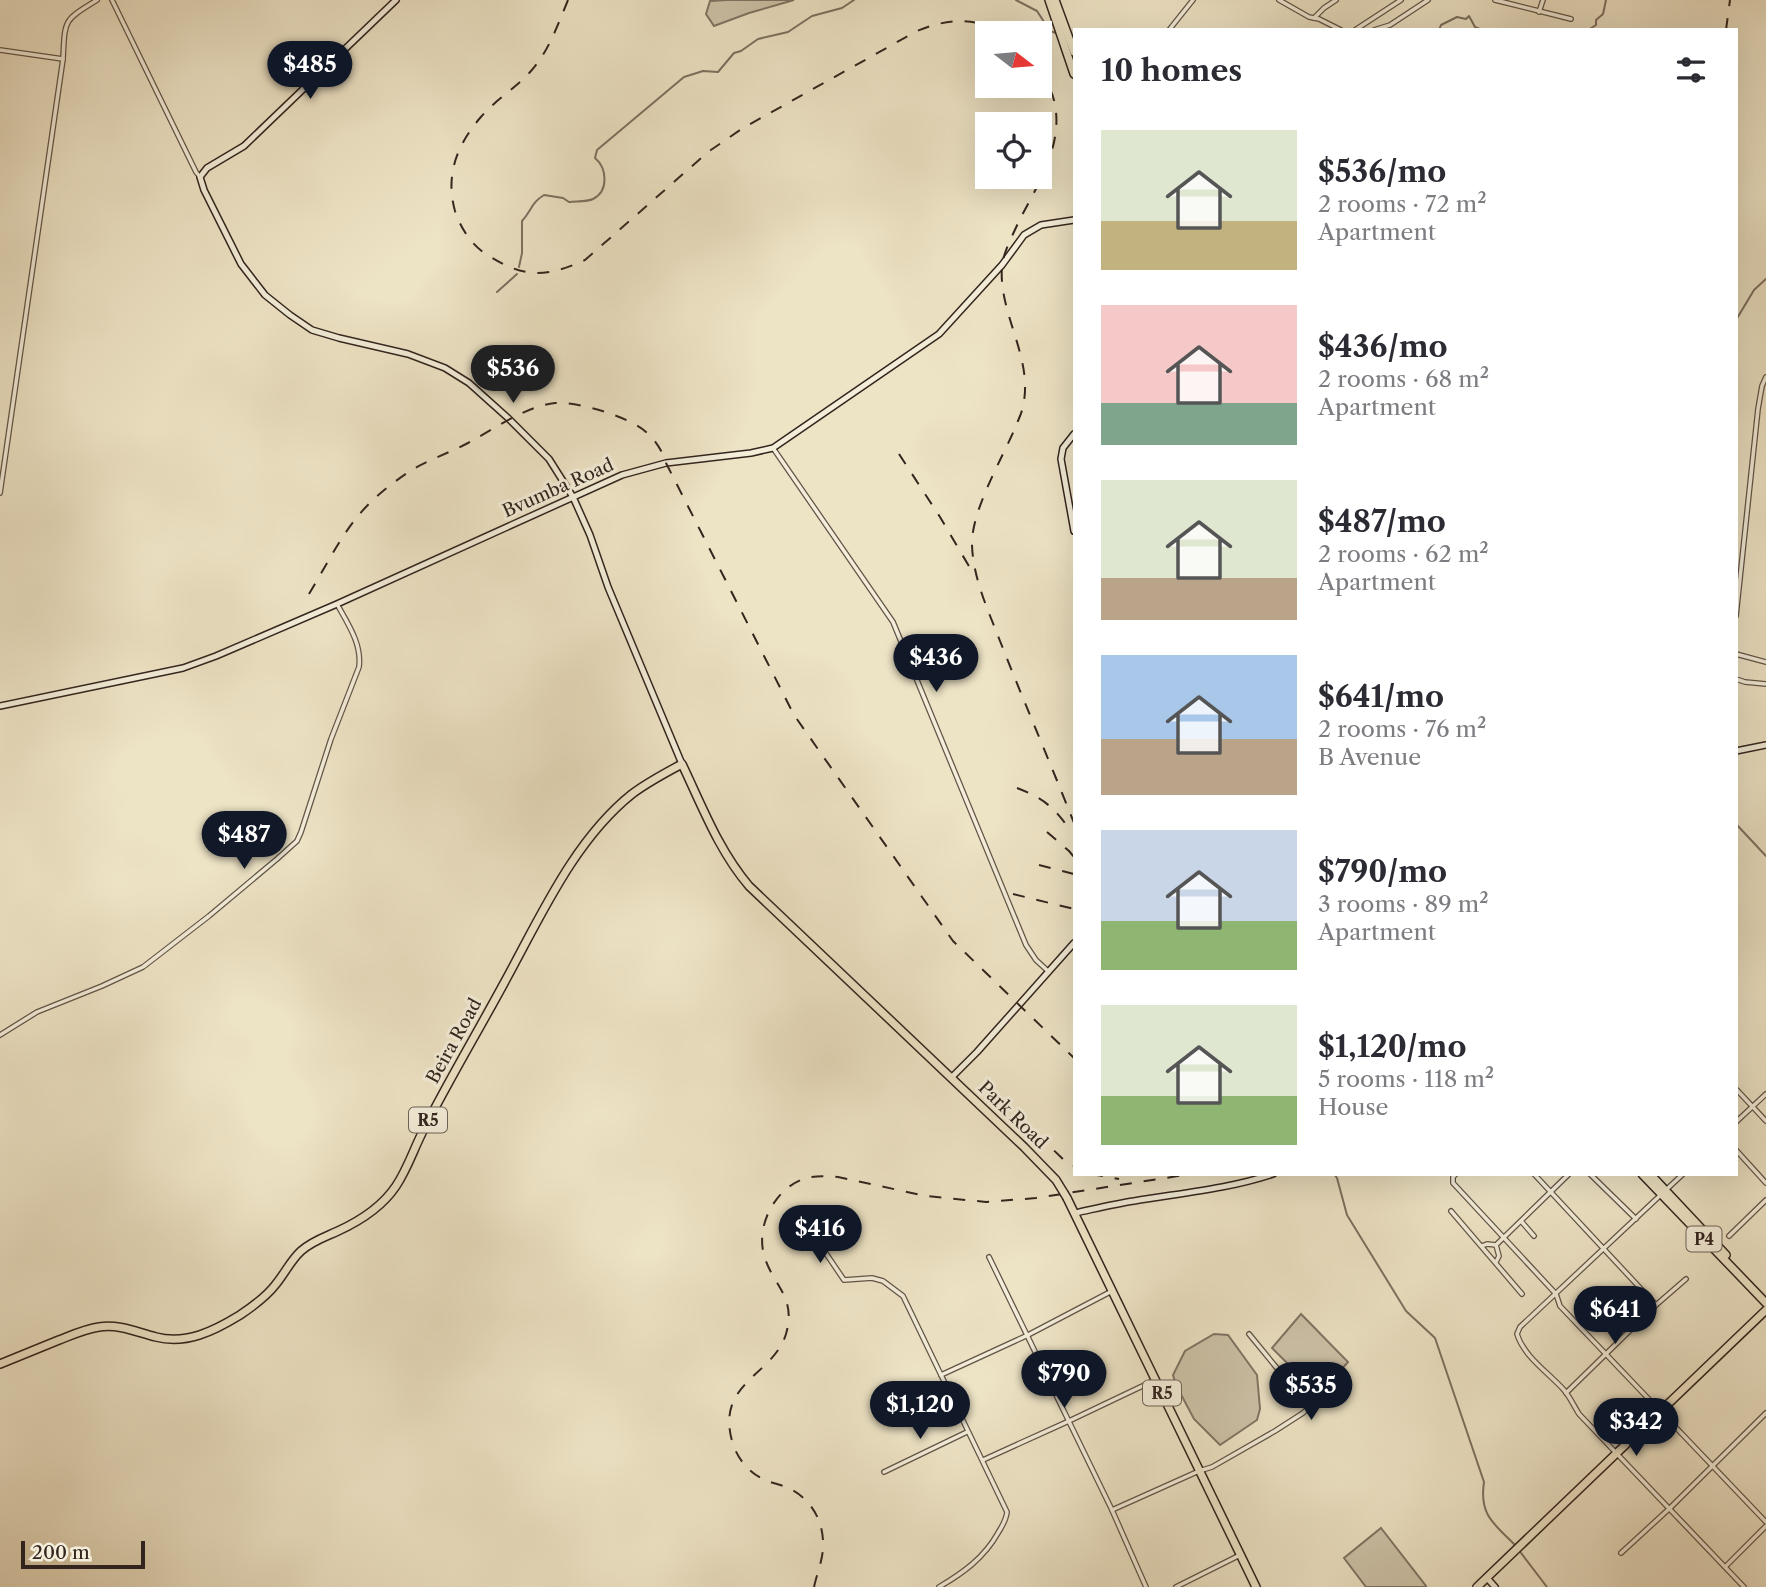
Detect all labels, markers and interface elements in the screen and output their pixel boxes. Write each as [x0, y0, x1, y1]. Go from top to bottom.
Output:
north arrow [975, 21, 1052, 98]
map controls [975, 21, 1052, 189]
pin: $485 [269, 42, 351, 101]
text: $485 [283, 50, 337, 78]
icon: filters [1672, 51, 1710, 89]
text: 10 homes [1101, 52, 1242, 89]
button: locate [975, 112, 1052, 189]
text: $536/mo [1318, 153, 1446, 190]
icon: home [1157, 158, 1241, 242]
text: 2 rooms · 72 m² [1318, 190, 1487, 218]
text: Apartment [1318, 218, 1436, 246]
text: $436/mo [1318, 328, 1448, 365]
icon: home [1157, 333, 1241, 417]
pin: $536 [472, 346, 554, 405]
text: $536 [487, 354, 539, 382]
text: 2 rooms · 68 m² [1318, 365, 1489, 393]
text: Apartment [1318, 393, 1436, 421]
street label: Bvumba Road [499, 454, 617, 522]
text: $487/mo [1318, 503, 1446, 540]
icon: home [1157, 508, 1241, 592]
text: 2 rooms · 62 m² [1318, 540, 1489, 568]
text: Apartment [1318, 568, 1436, 596]
pin: $436 [895, 634, 977, 694]
text: $436 [909, 643, 963, 671]
text: $641/mo [1318, 678, 1444, 715]
icon: home [1157, 683, 1241, 767]
text: 2 rooms · 76 m² [1318, 715, 1486, 743]
text: B Avenue [1318, 743, 1421, 771]
pin: $487 [203, 812, 285, 871]
text: $487 [218, 820, 270, 848]
text: $790/mo [1318, 853, 1447, 890]
icon: home [1157, 858, 1241, 942]
text: 3 rooms · 89 m² [1318, 890, 1489, 918]
text: Apartment [1318, 918, 1436, 946]
street label: Beira Road [422, 994, 486, 1088]
text: $1,120/mo [1318, 1028, 1467, 1065]
icon: home [1157, 1033, 1241, 1117]
text: 5 rooms · 118 m² [1318, 1065, 1494, 1093]
street label: Park Road [974, 1077, 1052, 1154]
text: House [1318, 1093, 1388, 1121]
road number: R5 [409, 1108, 447, 1132]
pin: $416 [779, 1206, 861, 1265]
text: $416 [795, 1214, 845, 1242]
road number: P4 [1686, 1226, 1722, 1252]
pin: $641 [1574, 1286, 1656, 1346]
text: $641 [1590, 1295, 1640, 1323]
pin: $790 [1023, 1350, 1105, 1410]
text: $790 [1037, 1359, 1091, 1387]
pin: $535 [1270, 1362, 1352, 1422]
text: $535 [1285, 1371, 1337, 1399]
road number: R5 [1143, 1380, 1181, 1406]
pin: $1,120 [863, 1382, 977, 1441]
text: $1,120 [886, 1390, 954, 1418]
pin: $342 [1595, 1398, 1677, 1458]
text: $342 [1609, 1407, 1663, 1435]
scale bar [21, 1538, 145, 1570]
text: 200 m [32, 1541, 90, 1564]

